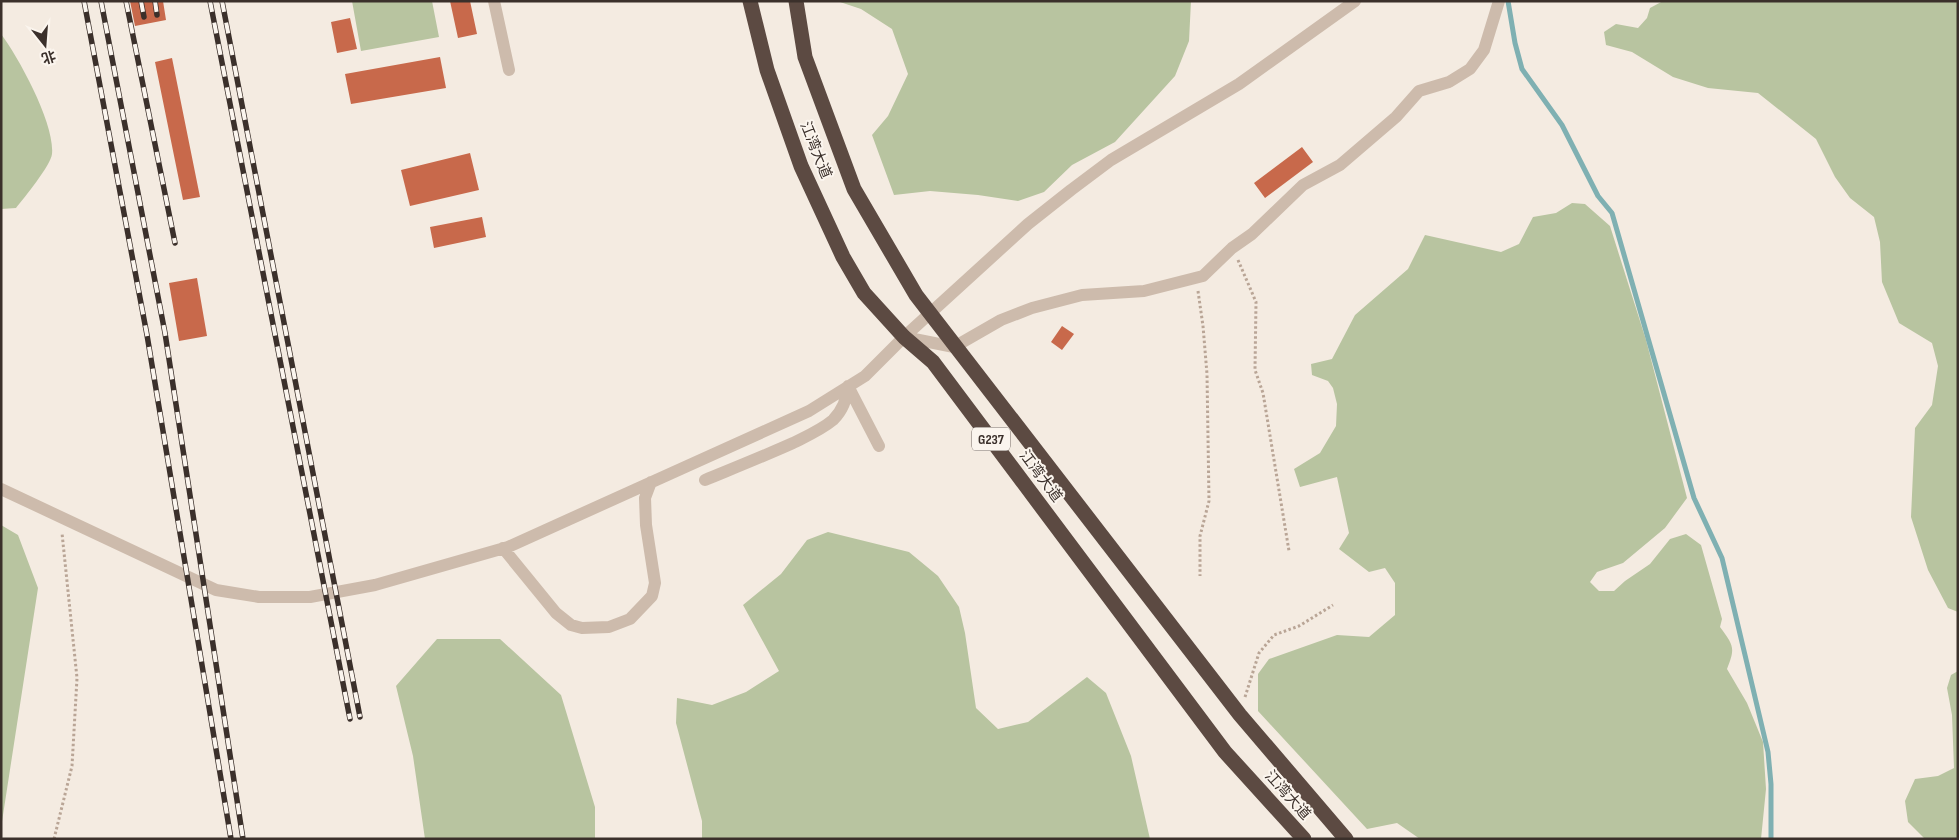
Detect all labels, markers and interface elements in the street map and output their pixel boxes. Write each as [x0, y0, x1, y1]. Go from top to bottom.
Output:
north arrow [20, 20, 70, 70]
text: 北 [39, 47, 58, 67]
street label: 江湾大道 [795, 119, 836, 182]
road number: G237 [972, 428, 1010, 450]
street label: 江湾大道 [1015, 447, 1066, 506]
street label: 江湾大道 [1260, 767, 1315, 824]

